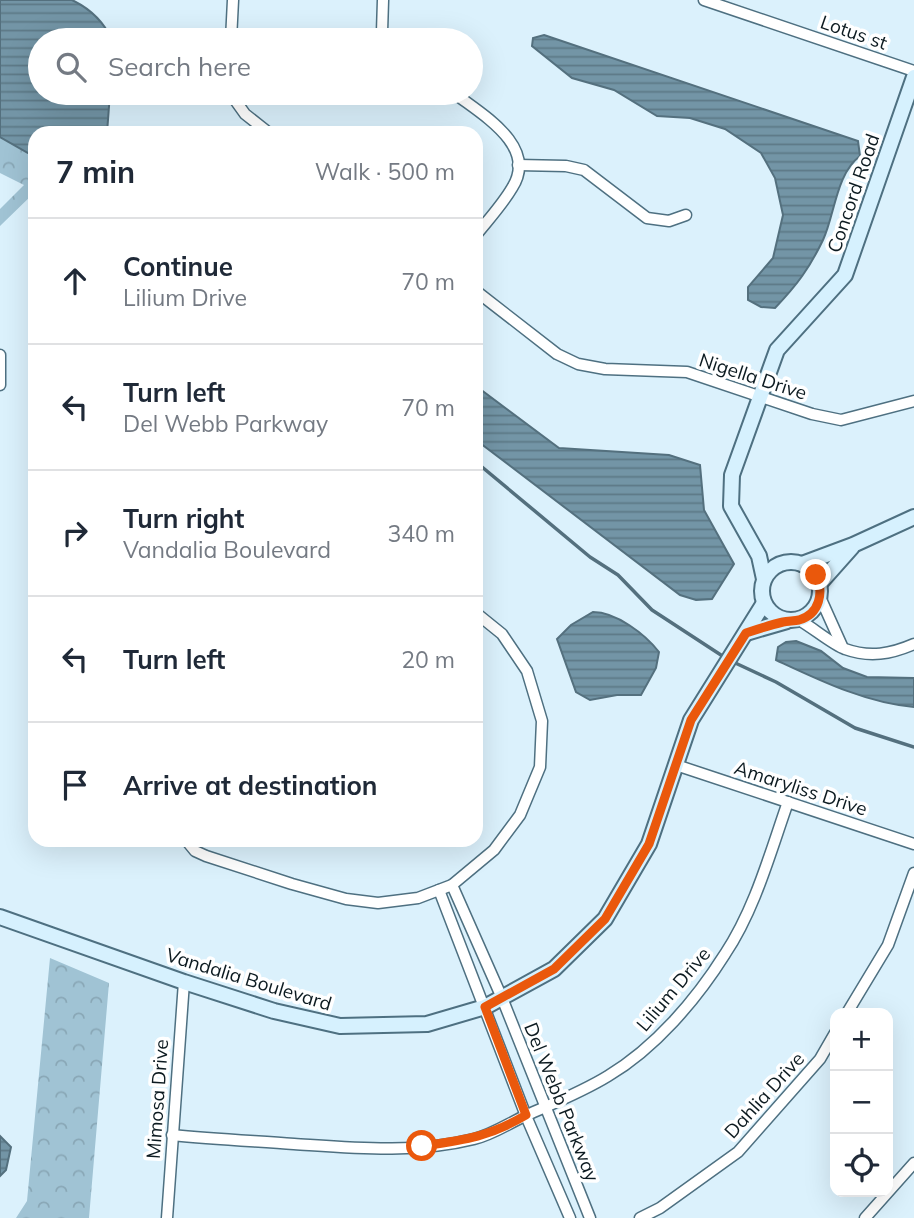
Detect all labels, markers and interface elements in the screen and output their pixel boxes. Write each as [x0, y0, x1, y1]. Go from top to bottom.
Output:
street label: Lotus st [817, 9, 891, 55]
search box [28, 28, 483, 105]
icon: search [52, 48, 90, 86]
text: Search here [108, 50, 251, 83]
street label: Concord Road [821, 130, 885, 256]
text: 7 min [56, 153, 135, 191]
text: Walk · 500 m [315, 157, 455, 186]
text: Continue [123, 250, 233, 283]
icon: ahead [56, 262, 94, 300]
text: 70 m [401, 267, 455, 296]
text: Lilium Drive [123, 283, 247, 312]
street label: Nigella Drive [696, 347, 810, 405]
text: Turn left [123, 376, 225, 409]
icon: left [56, 388, 94, 426]
text: 70 m [401, 393, 455, 422]
text: Del Webb Parkway [123, 409, 328, 438]
text: Turn right [123, 502, 244, 535]
icon: right [56, 514, 94, 552]
text: 340 m [387, 519, 455, 548]
text: Vandalia Boulevard [123, 535, 331, 564]
route end [800, 559, 831, 590]
icon: left [56, 640, 94, 678]
text: Turn left [123, 643, 225, 676]
text: 20 m [401, 645, 455, 674]
street label: Amaryliss Drive [731, 755, 871, 821]
icon: arrive [56, 766, 94, 804]
text: Arrive at destination [123, 769, 378, 802]
street label: Vandalia Boulevard [163, 942, 335, 1016]
street label: Lilium Drive [631, 942, 715, 1036]
map controls [830, 1008, 893, 1197]
button: + [830, 1008, 893, 1071]
street label: Del Webb Parkway [519, 1019, 605, 1185]
street label: Mimosa Drive [141, 1038, 173, 1160]
street label: Dahlia Drive [719, 1047, 809, 1143]
button: − [830, 1071, 893, 1134]
route start [406, 1130, 437, 1161]
button: locate [830, 1134, 893, 1197]

